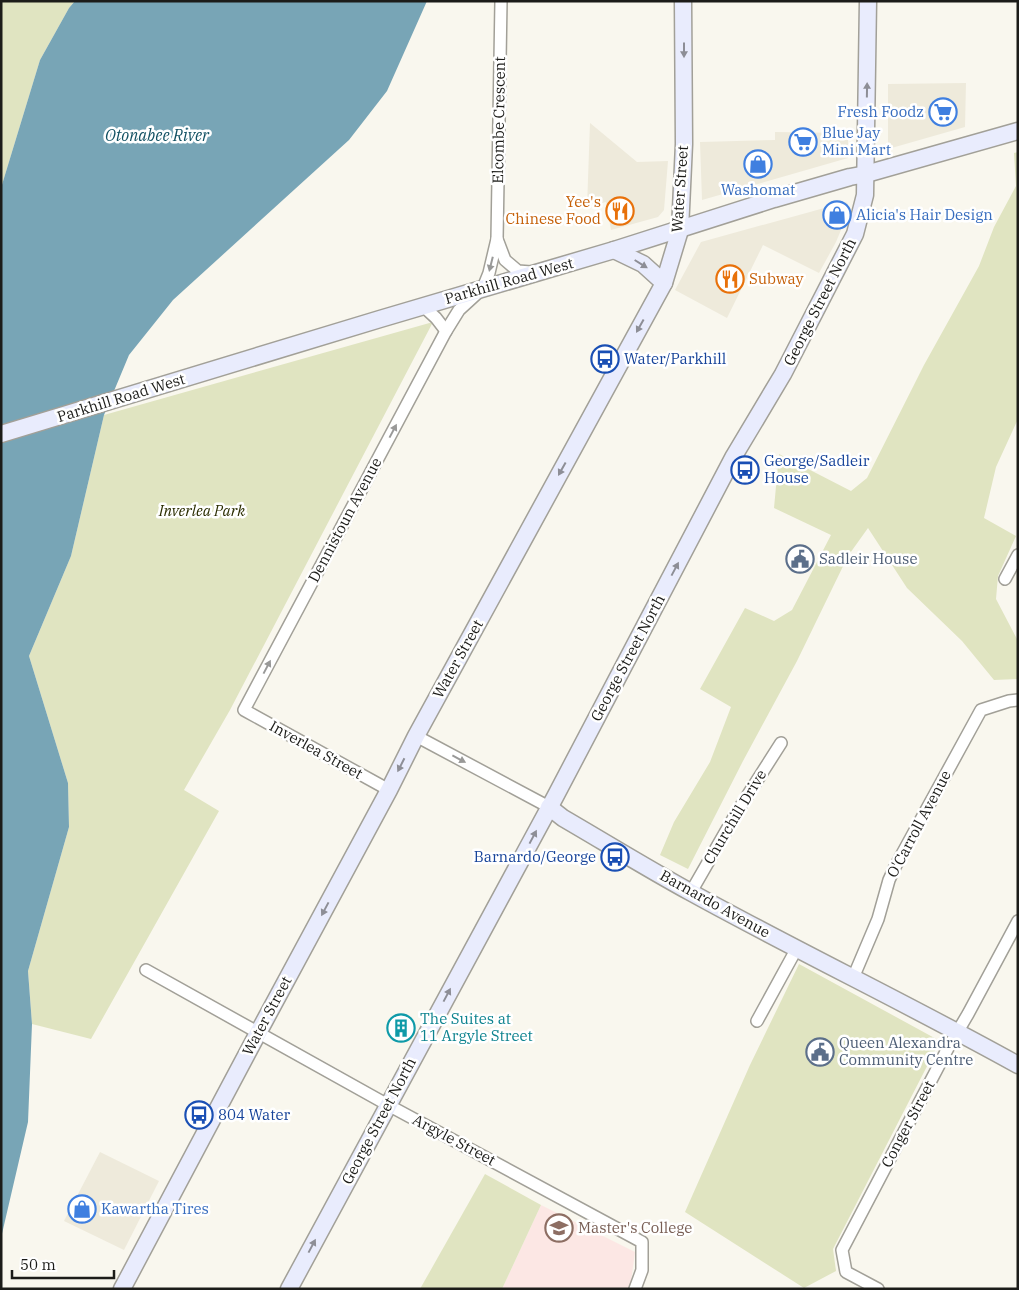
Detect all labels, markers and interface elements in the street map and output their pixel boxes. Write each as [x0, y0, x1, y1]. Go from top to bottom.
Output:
one-way arrow [680, 42, 688, 58]
street label: Elcombe Crescent [488, 56, 509, 184]
one-way arrow [863, 82, 871, 98]
supermarket icon: Fresh Foodz [928, 97, 958, 127]
place label: Fresh Foodz [837, 102, 924, 121]
place label: Blue Jay Mini Mart [822, 123, 891, 159]
water label: Otonabee River [105, 125, 210, 145]
supermarket icon: Blue Jay Mini Mart [788, 127, 818, 157]
street label: Water Street [667, 145, 692, 233]
shop icon: Washomat [743, 149, 773, 179]
place label: Washomat [721, 180, 795, 199]
place label: Yee's Chinese Food [506, 192, 601, 228]
restaurant icon: Yee's Chinese Food [605, 196, 635, 226]
shop icon: Alicia's Hair Design [822, 200, 852, 230]
place label: Alicia's Hair Design [856, 205, 993, 224]
street label: George Street North [779, 235, 860, 369]
street label: Parkhill Road West [442, 253, 575, 308]
one-way arrow [487, 256, 495, 271]
one-way arrow [634, 260, 647, 269]
restaurant icon: Subway [715, 264, 745, 294]
place label: Subway [749, 269, 804, 288]
one-way arrow [636, 319, 644, 333]
bus stop icon: Water/Parkhill [590, 344, 620, 374]
place label: Water/Parkhill [624, 349, 726, 368]
street label: Parkhill Road West [54, 369, 187, 426]
one-way arrow [389, 423, 397, 438]
place label: George/Sadleir House [764, 451, 870, 487]
street label: Dennistoun Avenue [304, 454, 385, 585]
bus stop icon: George/Sadleir House [730, 455, 760, 485]
one-way arrow [558, 462, 567, 475]
park label: Inverlea Park [158, 501, 245, 520]
public building icon: Sadleir House [785, 544, 815, 574]
place label: Sadleir House [819, 549, 917, 568]
one-way arrow [670, 562, 679, 576]
street label: George Street North [586, 591, 669, 724]
street label: Water Street [428, 616, 487, 702]
one-way arrow [263, 659, 271, 674]
street label: Inverlea Street [266, 716, 366, 783]
one-way arrow [452, 755, 467, 763]
one-way arrow [397, 758, 405, 772]
street label: Churchill Drive [699, 766, 770, 868]
street label: O'Carroll Avenue [882, 767, 955, 881]
one-way arrow [529, 829, 537, 844]
bus stop icon: Barnardo/George [600, 842, 630, 872]
place label: Barnardo/George [474, 847, 596, 866]
street label: Barnardo Avenue [657, 865, 774, 942]
one-way arrow [320, 902, 329, 915]
street label: Water Street [238, 973, 295, 1059]
one-way arrow [443, 988, 452, 1002]
place label: The Suites at 11 Argyle Street [420, 1009, 533, 1045]
building icon: The Suites at 11 Argyle Street [386, 1013, 416, 1043]
place label: Queen Alexandra Community Centre [839, 1033, 973, 1069]
public building icon: Queen Alexandra Community Centre [805, 1037, 835, 1067]
street label: George Street North [337, 1054, 420, 1187]
street label: Conger Street [877, 1077, 938, 1171]
bus stop icon: 804 Water [184, 1100, 214, 1130]
place label: 804 Water [218, 1105, 290, 1124]
street label: Argyle Street [409, 1110, 499, 1169]
shop icon: Kawartha Tires [67, 1194, 97, 1224]
place label: Kawartha Tires [101, 1199, 209, 1218]
school or university icon: Master's College [544, 1213, 574, 1243]
place label: Master's College [578, 1218, 692, 1237]
one-way arrow [308, 1239, 316, 1253]
scale bar [12, 1248, 115, 1280]
text: 50 m [20, 1255, 56, 1274]

